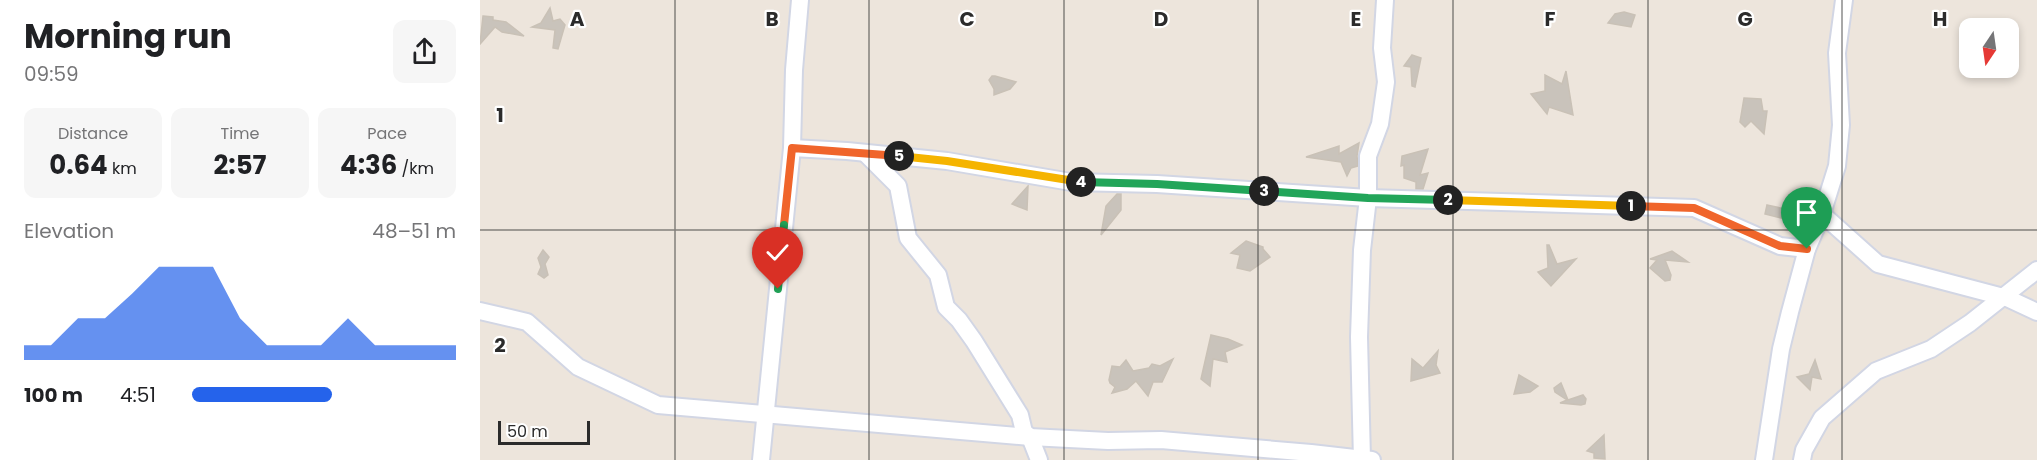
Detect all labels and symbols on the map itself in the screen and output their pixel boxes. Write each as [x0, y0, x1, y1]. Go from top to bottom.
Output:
text: A [570, 5, 585, 33]
text: B [765, 5, 779, 33]
text: C [959, 5, 975, 33]
text: D [1154, 5, 1168, 33]
text: E [1351, 5, 1361, 33]
text: F [1545, 5, 1556, 33]
text: G [1737, 5, 1753, 33]
text: H [1933, 5, 1947, 33]
north arrow [1959, 18, 2019, 78]
text: 1 [496, 101, 504, 129]
pin: 5 [884, 141, 914, 171]
pin: 4 [1066, 167, 1096, 197]
pin: 3 [1249, 176, 1279, 206]
pin: 2 [1433, 185, 1463, 215]
pin [1781, 187, 1832, 249]
pin: 1 [1616, 191, 1646, 221]
pin [752, 227, 803, 289]
text: 2 [494, 331, 506, 359]
scale bar [498, 418, 590, 446]

